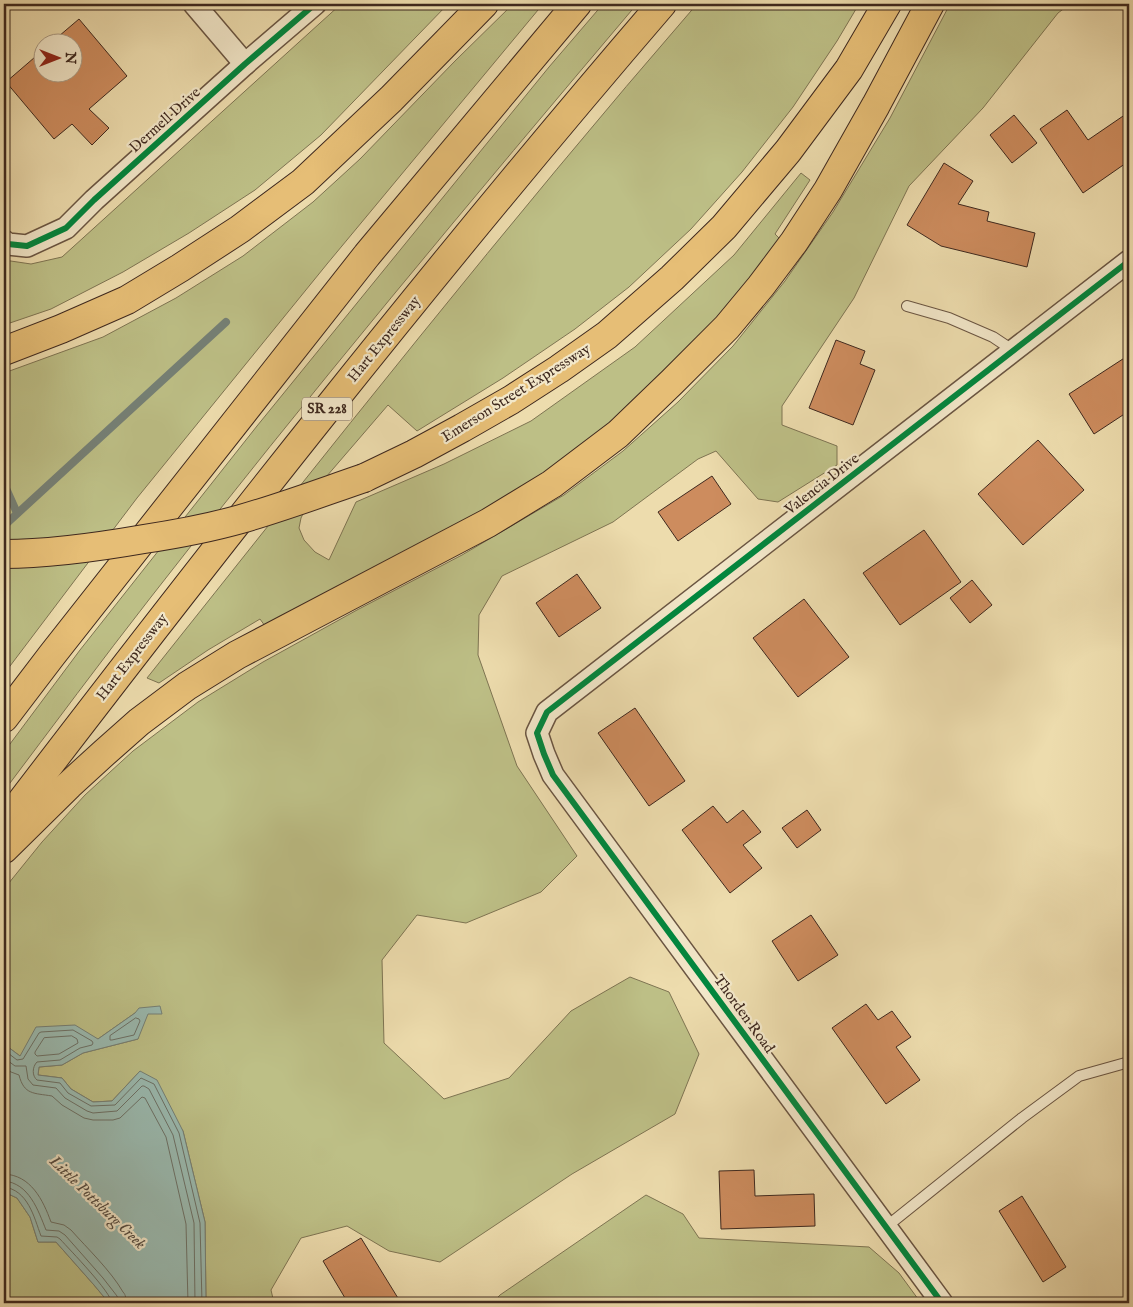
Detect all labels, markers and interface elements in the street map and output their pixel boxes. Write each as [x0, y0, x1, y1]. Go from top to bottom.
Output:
north arrow [32, 32, 82, 82]
text: N [61, 51, 79, 64]
street label: Dermell Drive [125, 83, 205, 157]
street label: Hart Expressway [343, 292, 425, 386]
street label: Emerson Street Expressway [438, 339, 594, 447]
road number: SR 228 [302, 398, 352, 420]
street label: Valencia Drive [780, 449, 863, 520]
street label: Hart Expressway [92, 609, 172, 704]
street label: Thorden Road [709, 971, 779, 1058]
water label: Little Pottsburg Creek [44, 1151, 150, 1254]

